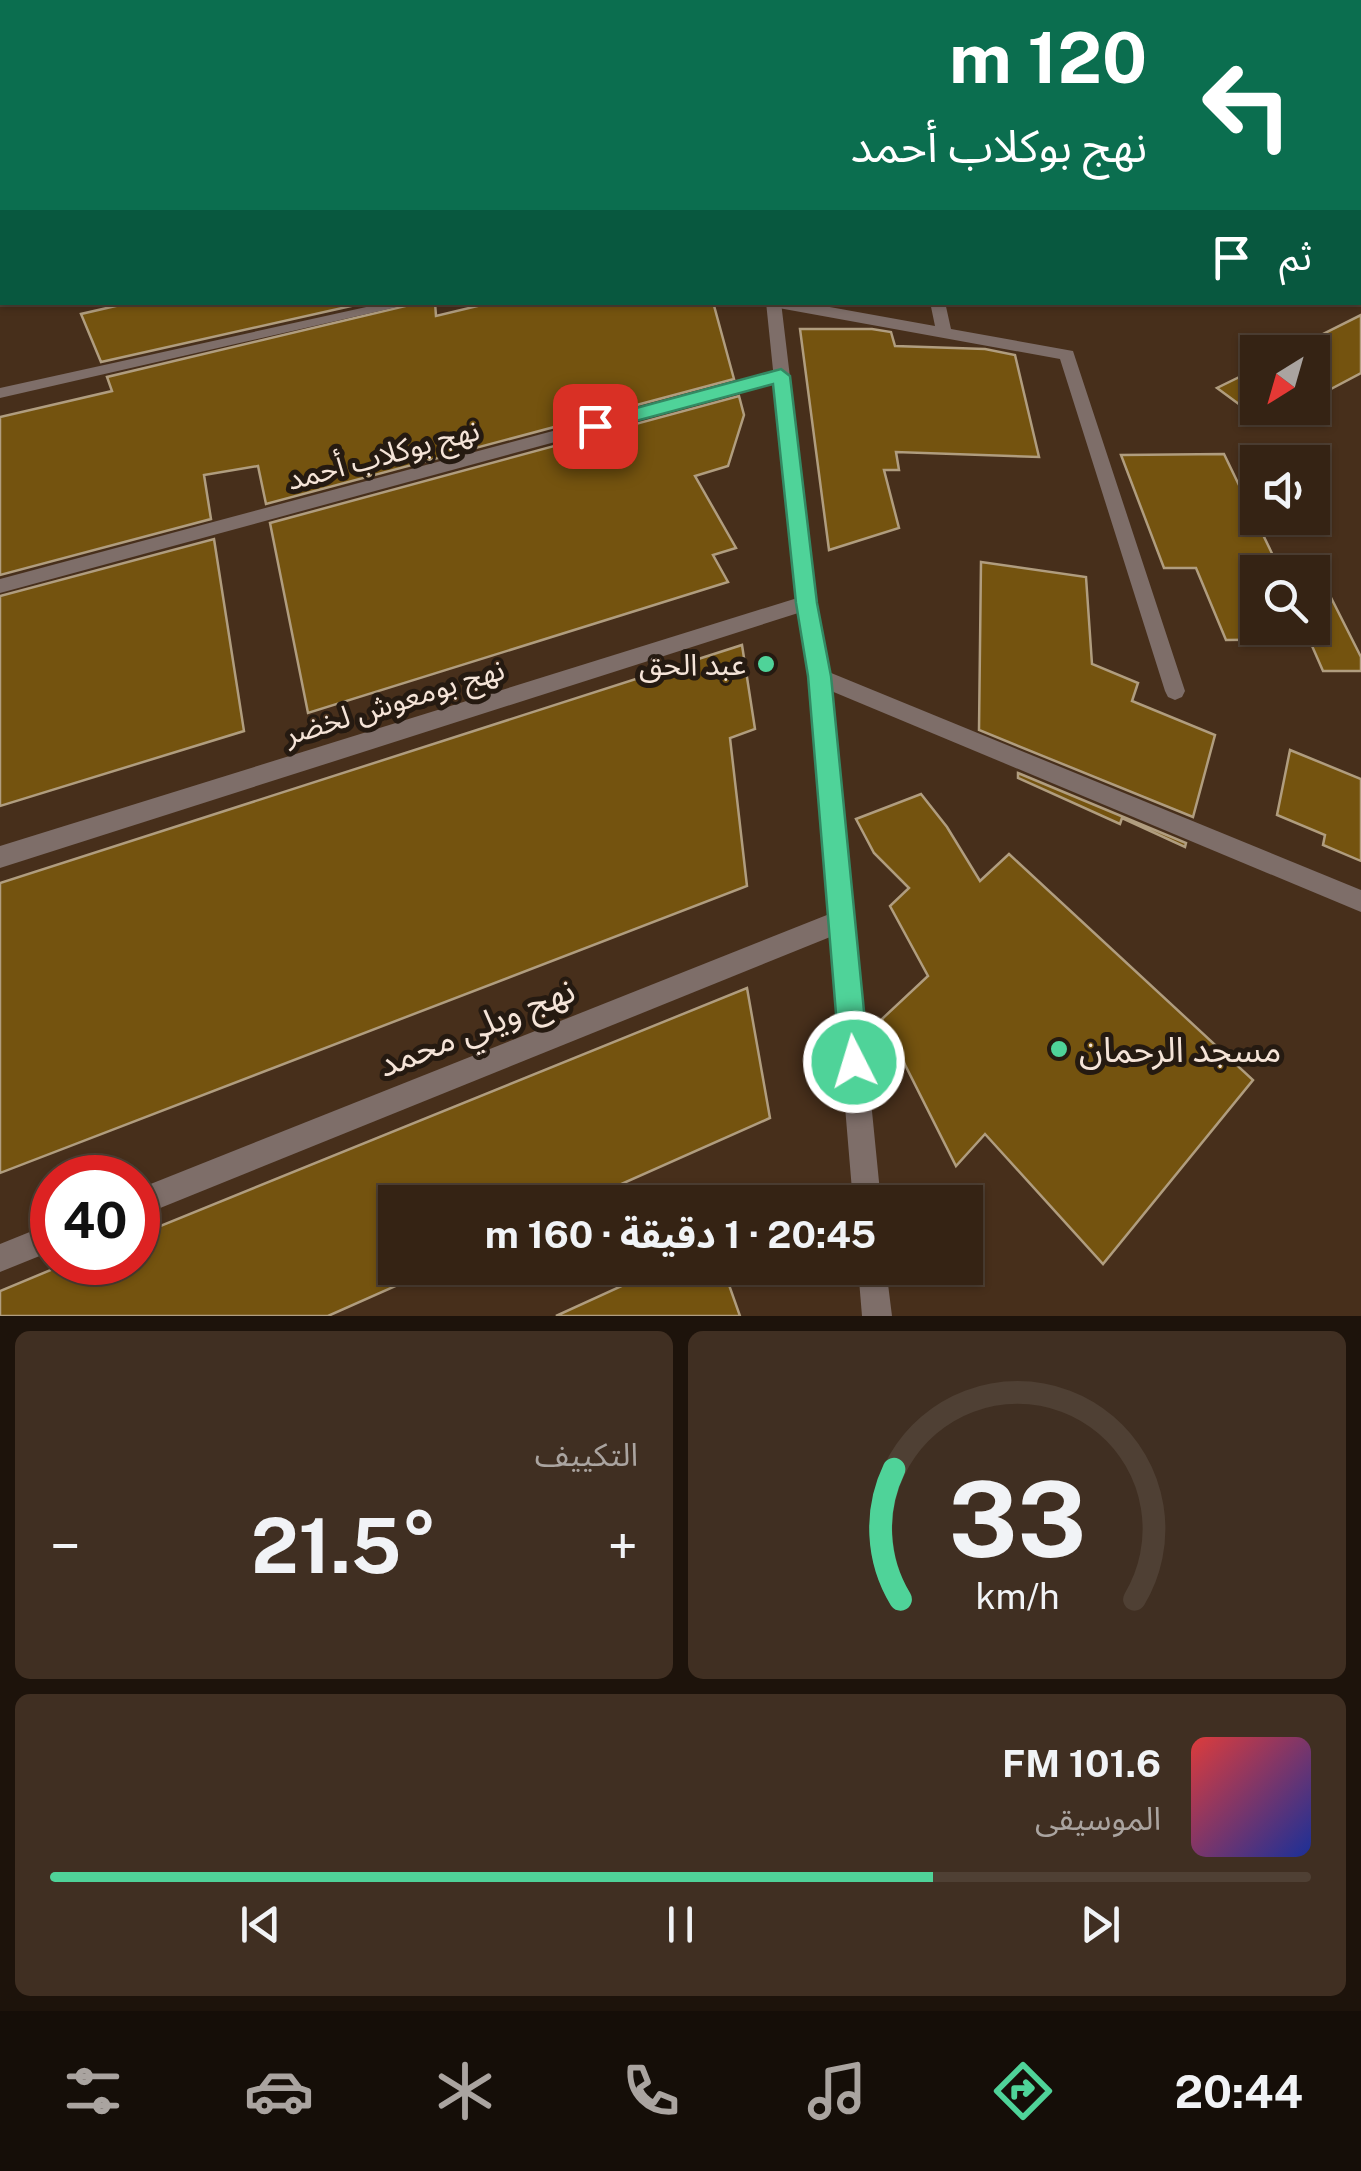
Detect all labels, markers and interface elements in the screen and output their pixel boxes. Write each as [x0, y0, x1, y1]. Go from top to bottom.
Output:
text: 120 m [949, 16, 1147, 99]
icon: left [1182, 40, 1312, 170]
text: نهج بوكلاب أحمد [850, 119, 1147, 172]
icon: arrive [1204, 230, 1259, 285]
text: ثم [1279, 234, 1312, 279]
north arrow [1240, 335, 1330, 425]
map controls [1240, 335, 1330, 645]
pin [553, 384, 638, 469]
icon: arrive [568, 399, 623, 454]
street label: نهج بوكلاب أحمد [283, 411, 484, 502]
button: sound [1240, 445, 1330, 535]
button: search [1240, 555, 1330, 645]
place label: عبد الحق [639, 646, 746, 683]
street label: نهج بومعوش لخضر [278, 650, 510, 757]
marker: عبد الحق [755, 653, 777, 675]
street label: نهج ويلي محمد [372, 969, 583, 1092]
position arrow [802, 1010, 906, 1114]
place label: مسجد الرحمان [1079, 1029, 1281, 1070]
marker: مسجد الرحمان [1048, 1038, 1070, 1060]
speed limit sign: 40 [30, 1155, 160, 1285]
text: 20:45 · 1 دقيقة · 160 m [485, 1212, 876, 1257]
text: التكييف [535, 1436, 638, 1473]
text: 33 [948, 1458, 1086, 1580]
text: 21.5° [251, 1502, 437, 1590]
text: − [50, 1514, 81, 1578]
text: + [608, 1514, 638, 1578]
text: km/h [975, 1575, 1059, 1617]
text: 101.6 FM [1002, 1741, 1161, 1786]
text: الموسيقى [1035, 1800, 1161, 1837]
icon: previous [233, 1897, 288, 1952]
icon: pause [653, 1897, 708, 1952]
icon: next [1073, 1897, 1128, 1952]
icon: filters [58, 2056, 128, 2126]
icon: car [244, 2056, 314, 2126]
icon: climate [430, 2056, 500, 2126]
icon: phone [616, 2056, 686, 2126]
icon: music [802, 2056, 872, 2126]
icon: directions [988, 2056, 1058, 2126]
text: 20:44 [1174, 2065, 1303, 2118]

